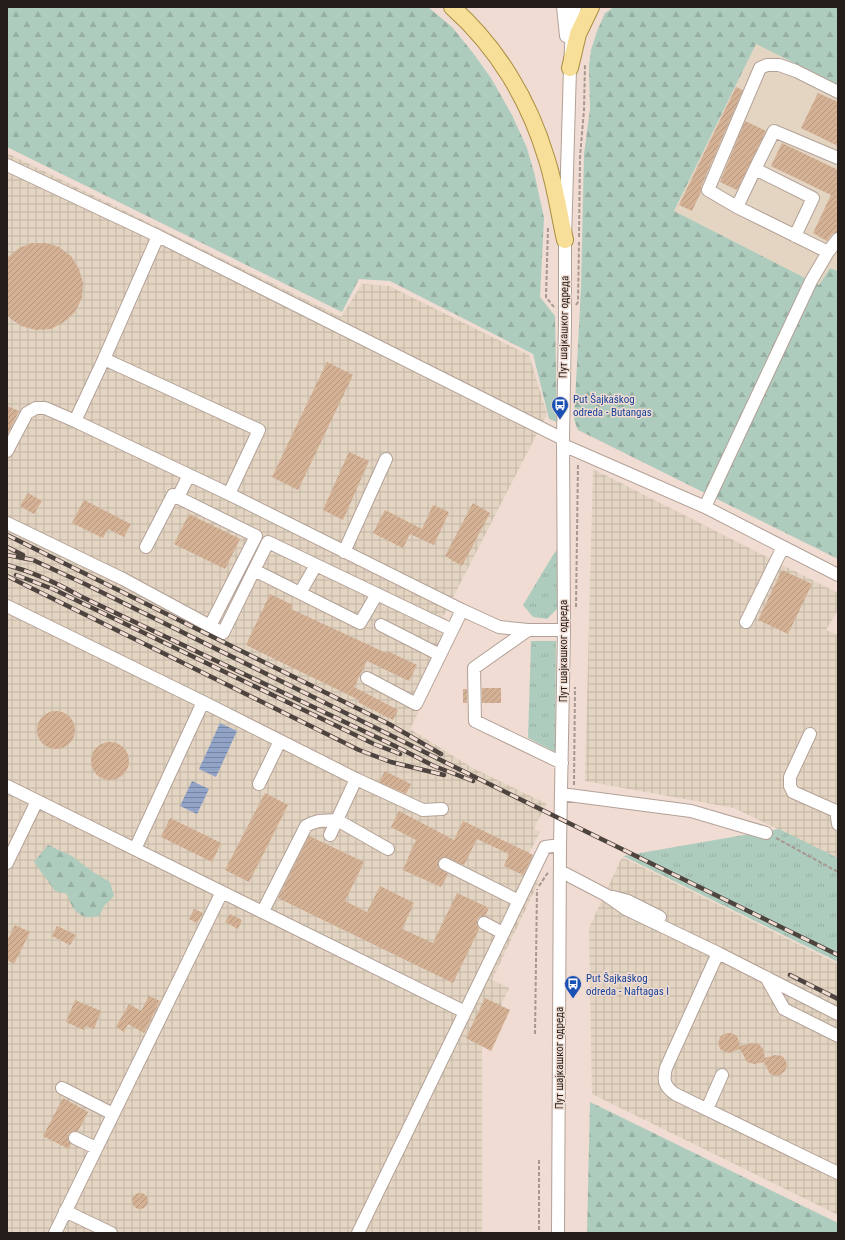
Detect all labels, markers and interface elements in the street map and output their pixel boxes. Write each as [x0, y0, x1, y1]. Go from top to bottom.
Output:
street label: Пут шајкашког одреда [557, 276, 571, 378]
place label: Put Šajkaškog odreda - Butangas [573, 393, 652, 419]
bus stop icon: Put Šajkaškog odreda - Butangas [550, 395, 570, 420]
street label: Пут шајкашког одреда [557, 600, 570, 702]
place label: Put Šajkaškog odreda - Naftagas I [586, 972, 669, 998]
bus stop icon: Put Šajkaškog odreda - Naftagas I [563, 974, 583, 999]
street label: Пут шајкашког одреда [553, 1007, 566, 1109]

